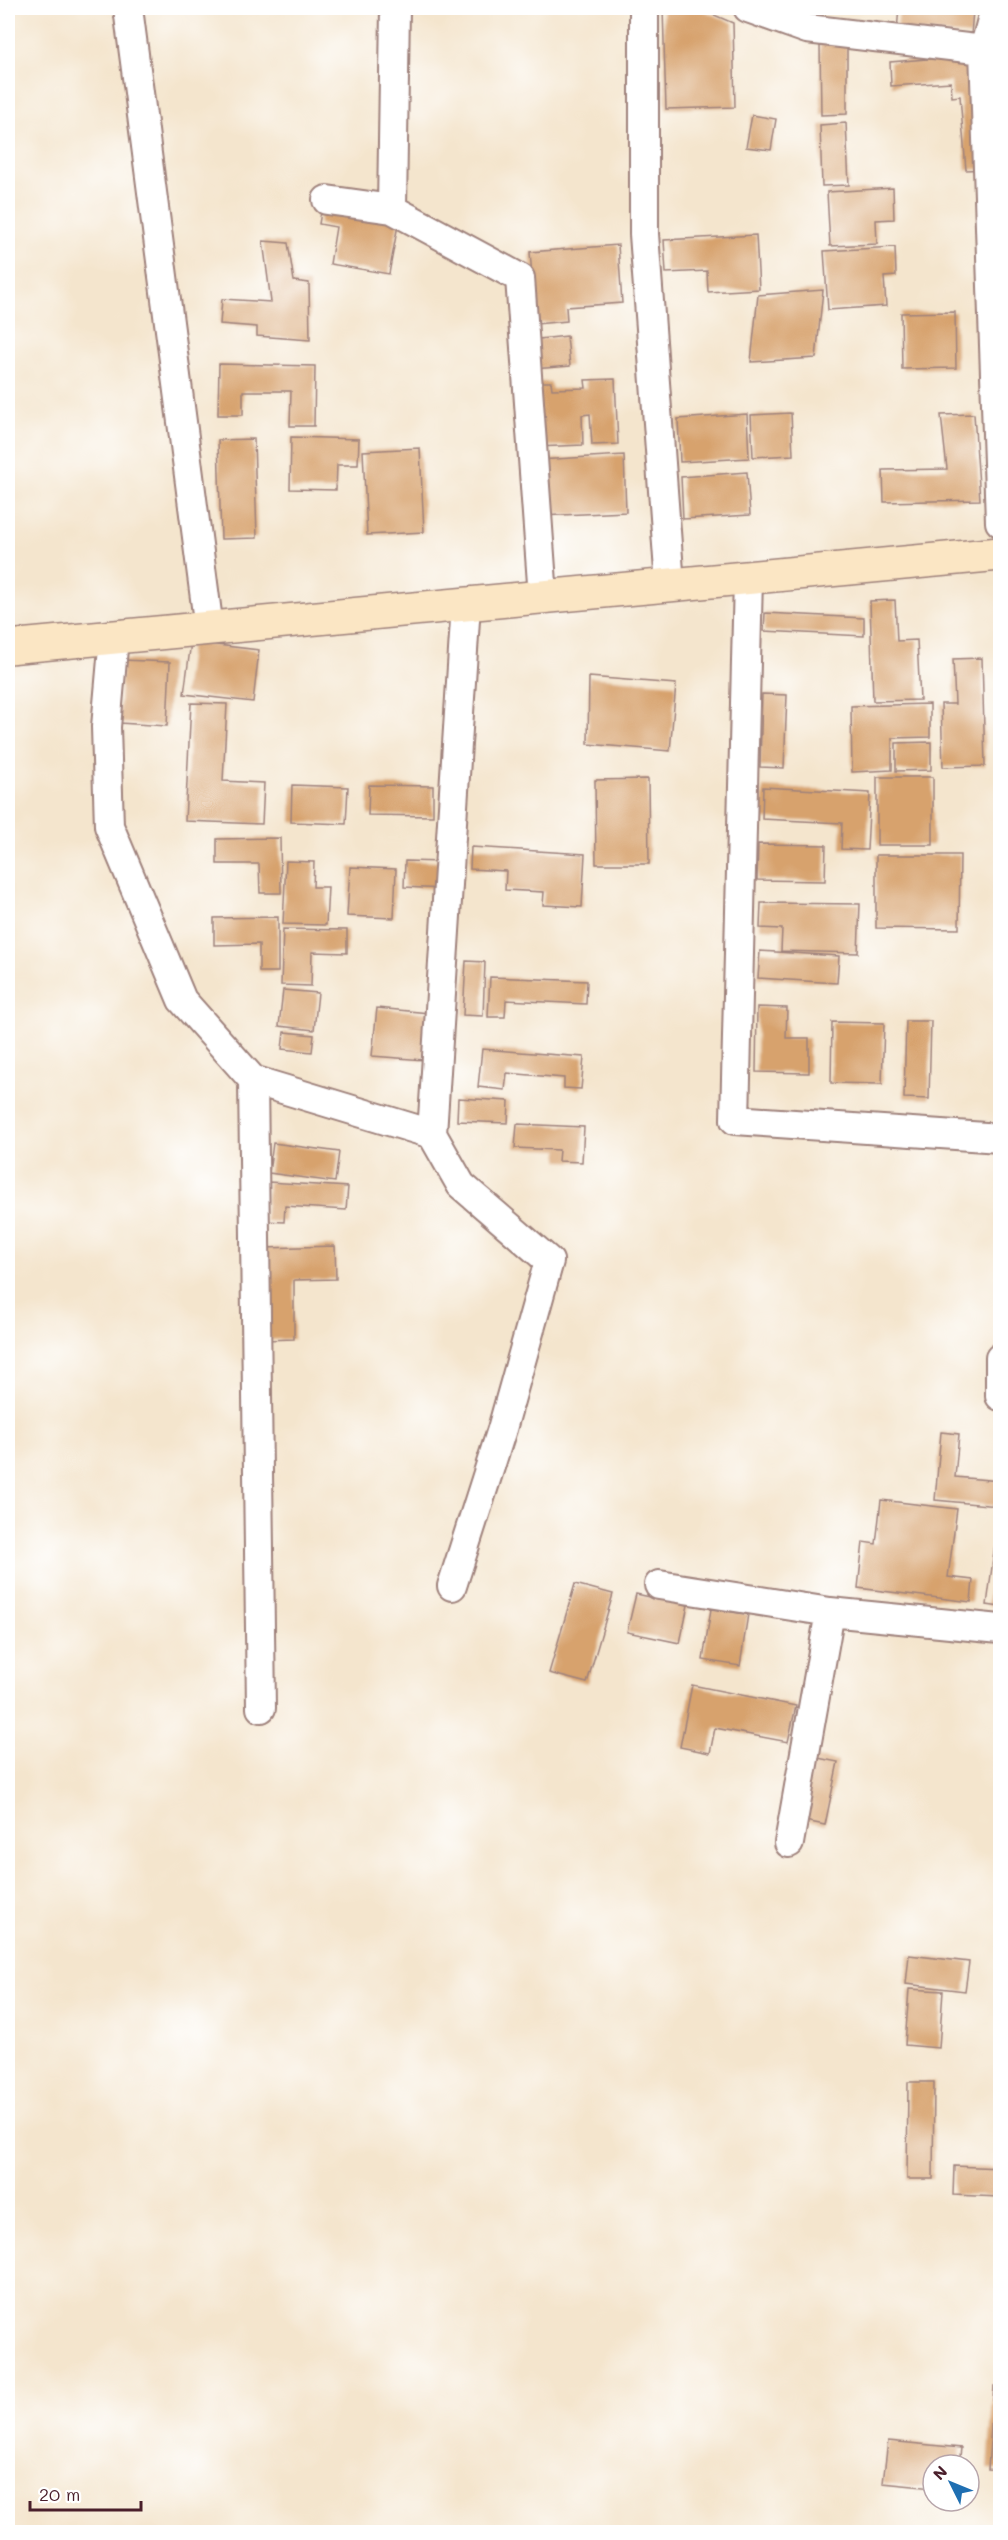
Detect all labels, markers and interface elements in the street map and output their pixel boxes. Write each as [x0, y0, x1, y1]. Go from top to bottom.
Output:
north arrow [921, 2453, 981, 2513]
text: N [928, 2461, 951, 2484]
scale bar [30, 2474, 141, 2512]
text: 20 m [39, 2482, 80, 2506]

